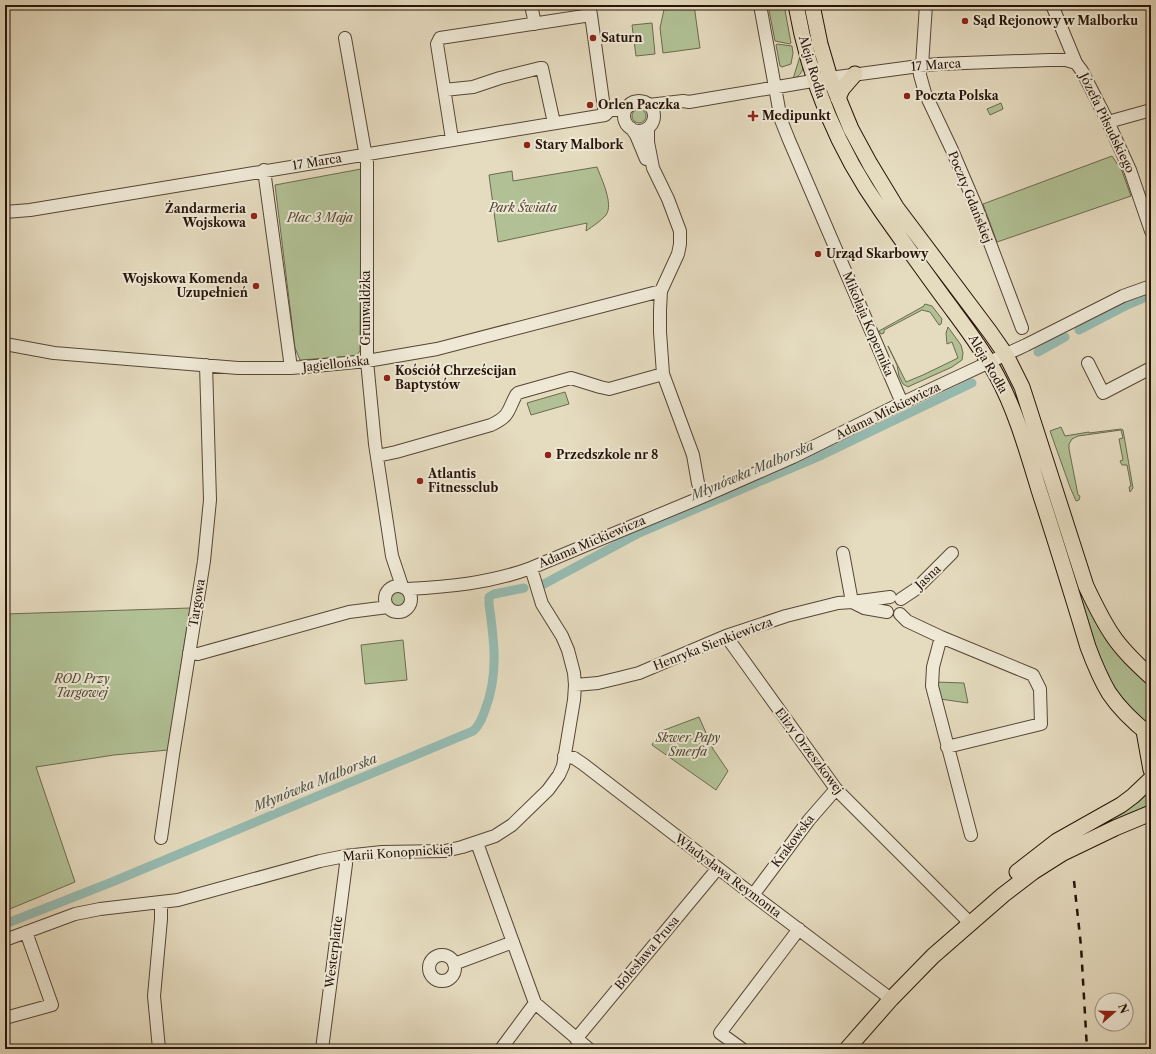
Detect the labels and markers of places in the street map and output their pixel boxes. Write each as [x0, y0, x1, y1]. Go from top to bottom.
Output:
place label: Sąd Rejonowy w Malborku [973, 13, 1138, 28]
marker: Sąd Rejonowy w Malborku [960, 16, 970, 26]
place label: Saturn [601, 30, 643, 45]
marker: Saturn [588, 33, 598, 43]
place label: Poczta Polska [915, 88, 1000, 103]
marker: Poczta Polska [902, 91, 912, 101]
place label: Orlen Paczka [598, 97, 681, 112]
marker: Orlen Paczka [585, 100, 595, 110]
place label: Medipunkt [762, 108, 831, 123]
marker: Medipunkt [747, 110, 759, 122]
place label: Stary Malbork [535, 137, 624, 152]
marker: Stary Malbork [522, 140, 532, 150]
place label: Żandarmeria Wojskowa [165, 200, 247, 230]
marker: Żandarmeria Wojskowa [249, 211, 259, 221]
place label: Urząd Skarbowy [826, 246, 929, 261]
marker: Urząd Skarbowy [813, 249, 823, 259]
place label: Wojskowa Komenda Uzupełnień [121, 271, 249, 300]
marker: Wojskowa Komenda Uzupełnień [251, 281, 261, 291]
place label: Kościół Chrześcijan Baptystów [395, 363, 517, 392]
marker: Kościół Chrześcijan Baptystów [382, 373, 392, 383]
place label: Przedszkole nr 8 [556, 447, 658, 462]
marker: Przedszkole nr 8 [543, 450, 553, 460]
place label: Atlantis Fitnessclub [427, 466, 499, 495]
marker: Atlantis Fitnessclub [415, 476, 425, 486]

